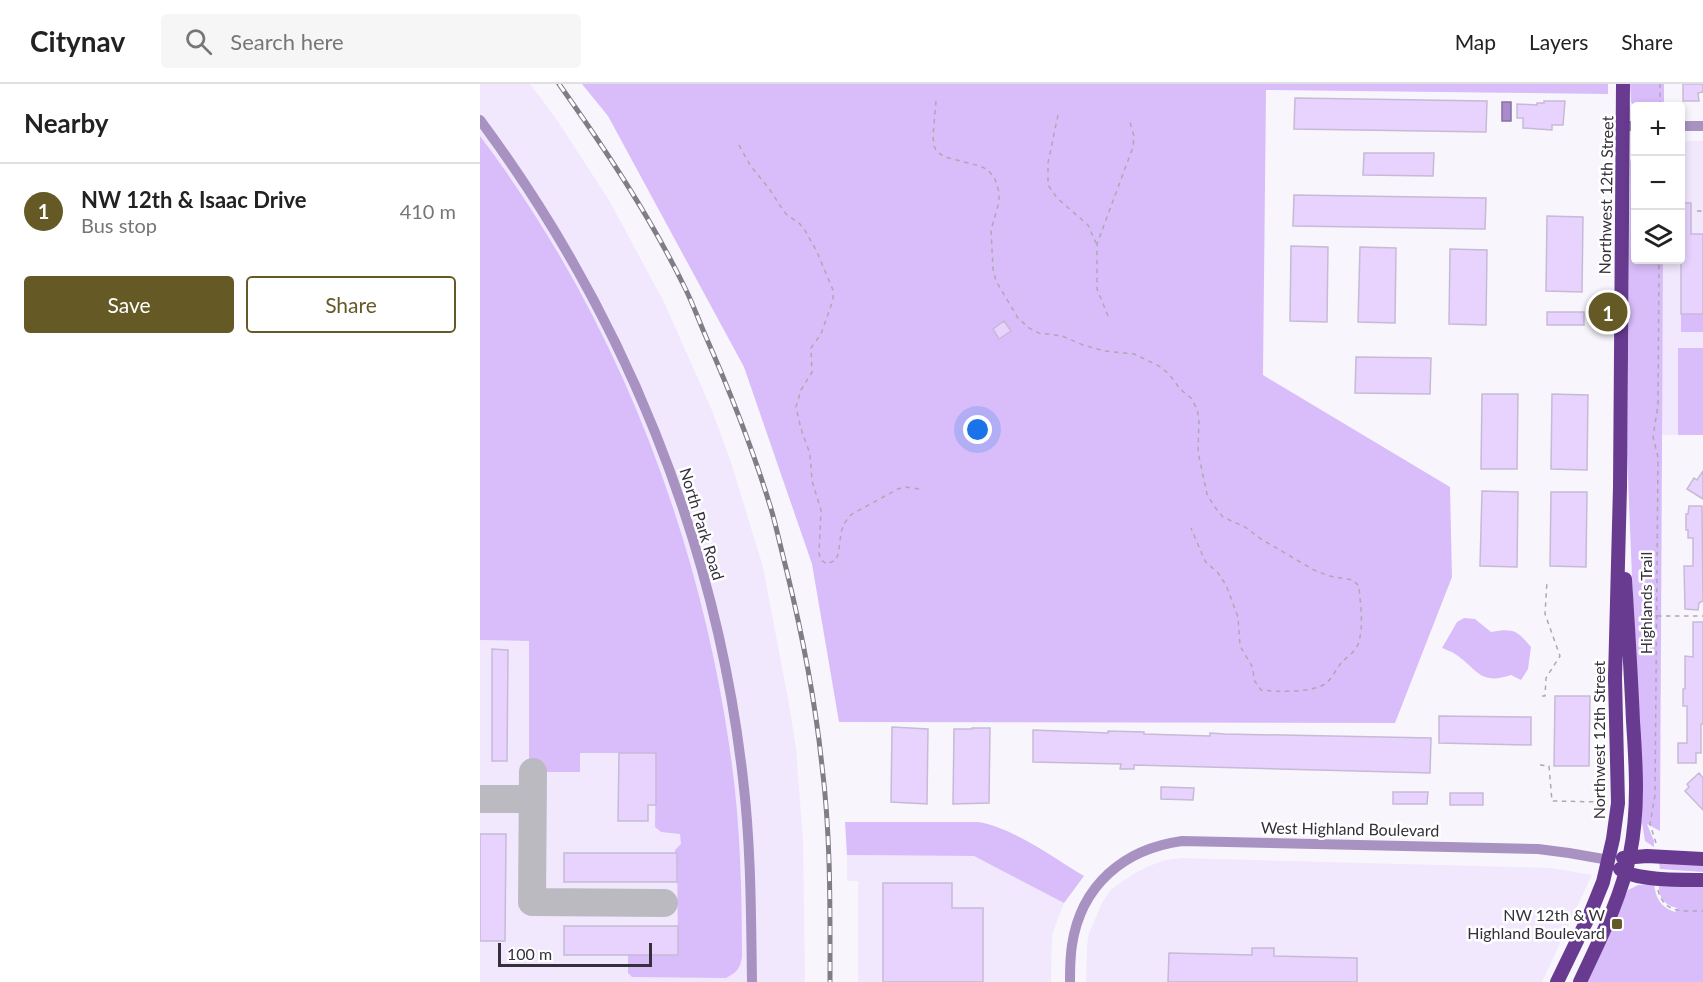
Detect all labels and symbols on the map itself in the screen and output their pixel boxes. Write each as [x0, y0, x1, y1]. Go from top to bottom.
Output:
street label: Northwest 12th Street [1595, 115, 1616, 274]
pin: 1 [1588, 290, 1628, 334]
your location [963, 415, 992, 444]
street label: North Park Road [676, 465, 729, 582]
street label: Highlands Trail [1636, 552, 1655, 654]
street label: Northwest 12th Street [1589, 660, 1608, 819]
street label: West Highland Boulevard [1261, 817, 1439, 840]
place label: NW 12th & W Highland Boulevard [1467, 905, 1605, 942]
marker: NW 12th & W Highland Boulevard [1610, 917, 1624, 931]
scale bar [498, 940, 652, 968]

